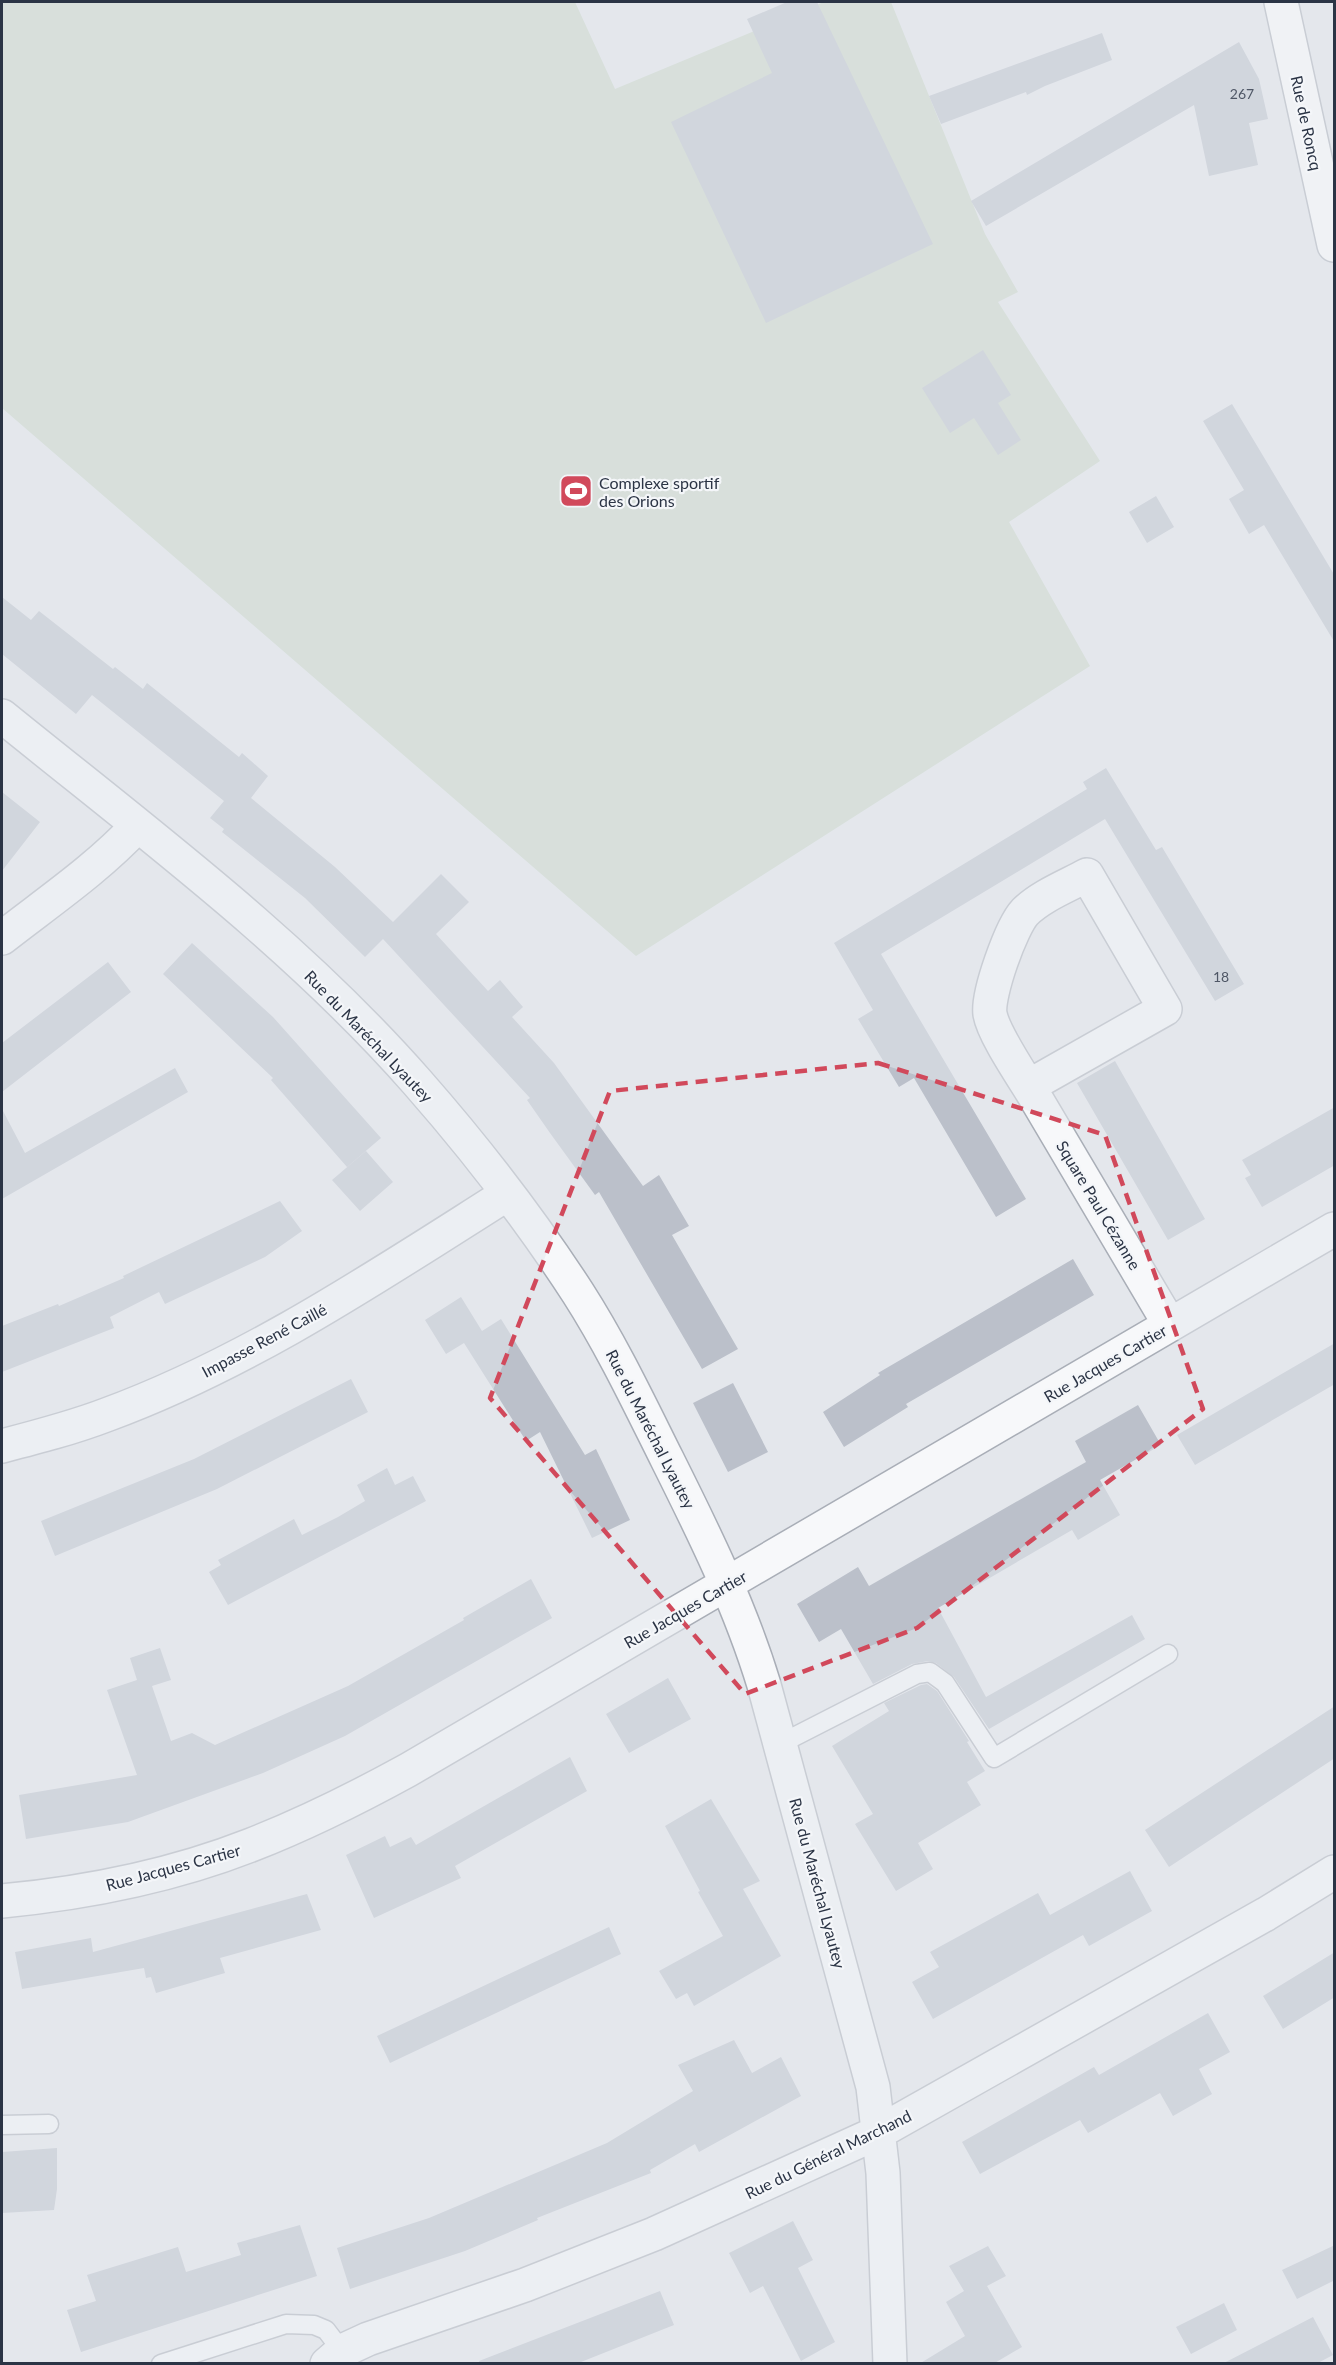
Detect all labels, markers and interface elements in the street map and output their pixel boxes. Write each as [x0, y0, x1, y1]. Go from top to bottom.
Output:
street label: Rue de Roncq [1288, 74, 1326, 172]
house number: 267 [1230, 85, 1254, 102]
sports icon: Complexe sportif des Orions [558, 473, 594, 509]
place label: Complexe sportif des Orions [599, 473, 720, 510]
street label: Rue du Maréchal Lyautey [301, 966, 437, 1106]
house number: 18 [1213, 968, 1229, 985]
street label: Square Paul Cézanne [1053, 1137, 1145, 1273]
street label: Impasse René Caillé [198, 1299, 330, 1381]
street label: Rue Jacques Cartier [1040, 1320, 1170, 1406]
street label: Rue du Maréchal Lyautey [603, 1346, 700, 1512]
street label: Rue Jacques Cartier [620, 1566, 750, 1652]
street label: Rue du Maréchal Lyautey [786, 1796, 850, 1971]
street label: Rue Jacques Cartier [104, 1840, 243, 1894]
street label: Rue du Général Marchand [742, 2105, 914, 2203]

